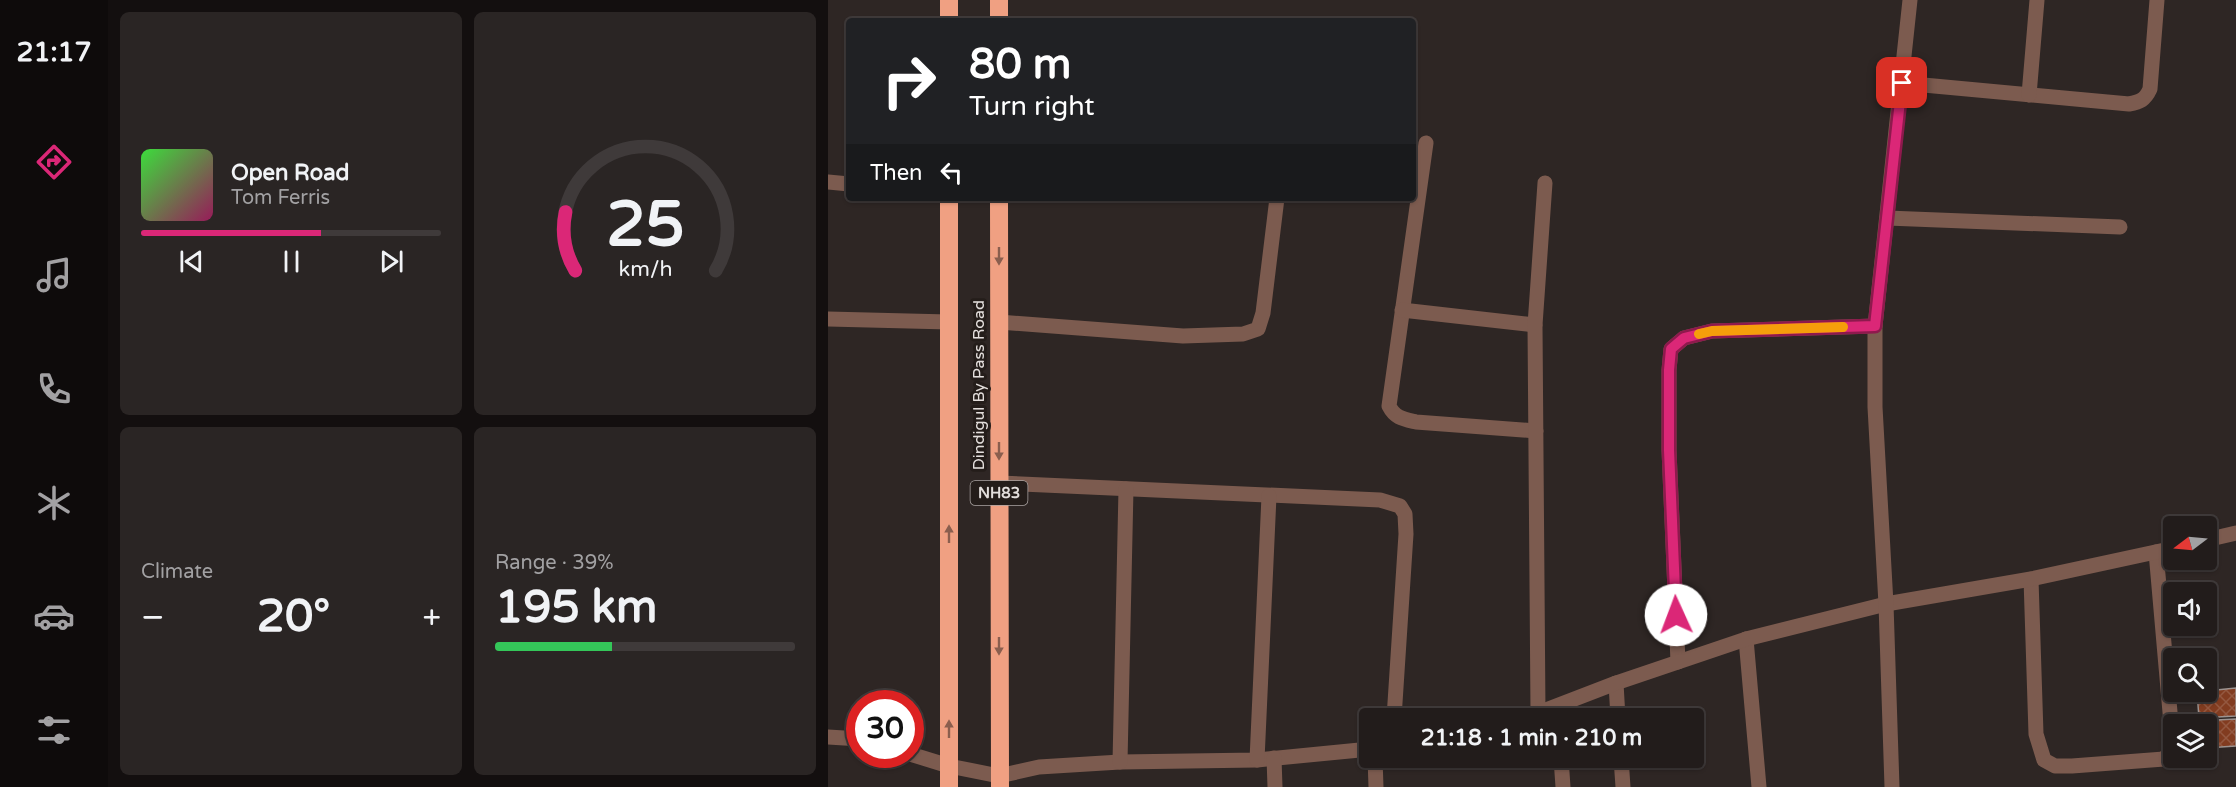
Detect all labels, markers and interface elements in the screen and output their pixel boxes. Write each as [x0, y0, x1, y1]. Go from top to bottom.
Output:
text: 21:17 [17, 36, 91, 69]
text: 80 m [969, 39, 1071, 90]
icon: right [870, 42, 948, 120]
pin [1876, 57, 1927, 108]
icon: arrive [1885, 66, 1918, 99]
text: Turn right [969, 90, 1095, 123]
icon: directions [33, 141, 75, 183]
icon: left [935, 156, 968, 189]
text: Open Road [231, 160, 349, 186]
text: Then [870, 160, 923, 186]
text: Tom Ferris [231, 186, 330, 210]
text: 25 [606, 188, 684, 263]
icon: previous [175, 245, 208, 278]
icon: pause [275, 245, 308, 278]
icon: next [375, 245, 408, 278]
one-way arrow [994, 247, 1004, 266]
icon: music [33, 254, 75, 296]
text: km/h [618, 256, 672, 282]
street label: Dindigul By Pass Road [969, 300, 989, 470]
icon: phone [33, 368, 75, 410]
one-way arrow [994, 442, 1004, 461]
road number: NH83 [970, 481, 1028, 505]
icon: climate [33, 482, 75, 524]
north arrow [2163, 516, 2217, 570]
map controls [2163, 516, 2217, 768]
one-way arrow [944, 524, 954, 543]
text: Range · 39% [495, 551, 614, 575]
text: Climate [141, 560, 213, 584]
text: 195 km [495, 581, 657, 635]
button: sound [2163, 582, 2217, 636]
position arrow [1644, 583, 1708, 647]
text: 20° [257, 590, 330, 644]
icon: car [33, 595, 75, 637]
text: − [141, 598, 165, 637]
text: + [422, 598, 441, 637]
one-way arrow [994, 637, 1004, 656]
button: search [2163, 648, 2217, 702]
speed limit sign: 30 [846, 690, 924, 768]
icon: filters [33, 709, 75, 751]
button: layers [2163, 714, 2217, 768]
one-way arrow [944, 719, 954, 738]
text: 21:18 · 1 min · 210 m [1421, 725, 1642, 751]

